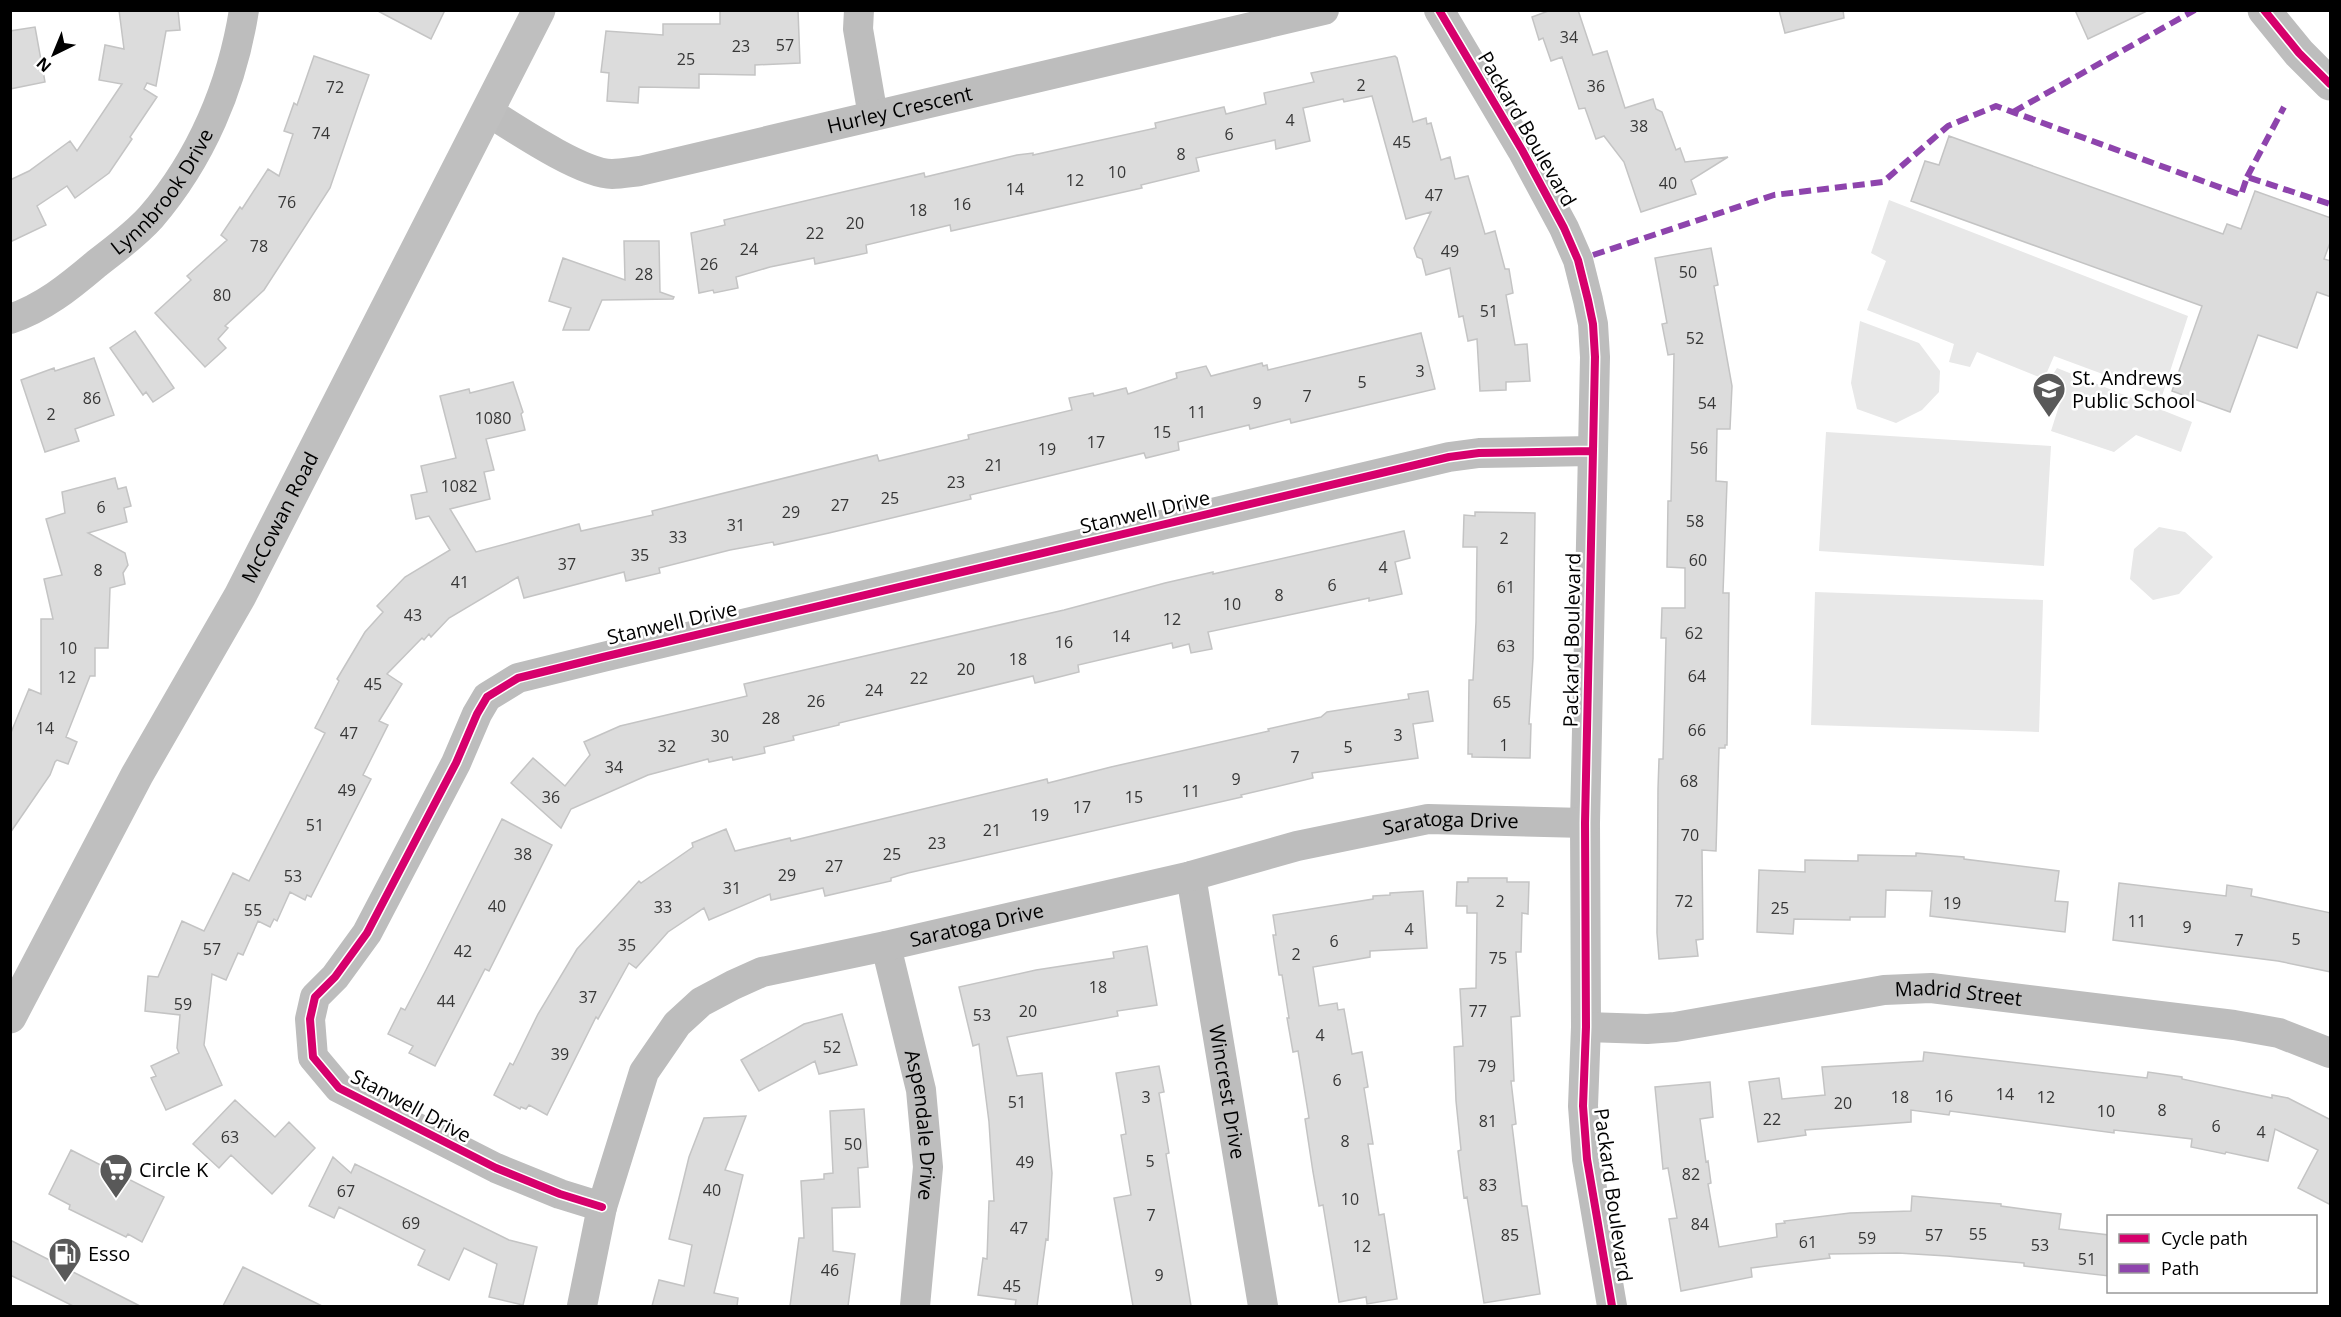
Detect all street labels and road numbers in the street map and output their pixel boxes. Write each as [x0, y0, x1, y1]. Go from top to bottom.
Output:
street label: Packard Boulevard [1472, 46, 1583, 211]
street label: Hurley Crescent [824, 79, 975, 140]
street label: Lynnbrook Drive [105, 124, 219, 261]
street label: McCowan Road [235, 447, 324, 588]
street label: Stanwell Drive [1077, 483, 1212, 540]
street label: Packard Boulevard [1556, 552, 1587, 728]
street label: Stanwell Drive [604, 594, 739, 651]
street label: Saratoga Drive [1380, 805, 1519, 841]
street label: Saratoga Drive [907, 896, 1046, 953]
street label: Madrid Street [1894, 974, 2024, 1012]
street label: Wincrest Drive [1203, 1023, 1252, 1161]
street label: Aspendale Drive [899, 1047, 942, 1202]
street label: Stanwell Drive [346, 1063, 476, 1149]
street label: Packard Boulevard [1588, 1106, 1639, 1283]

